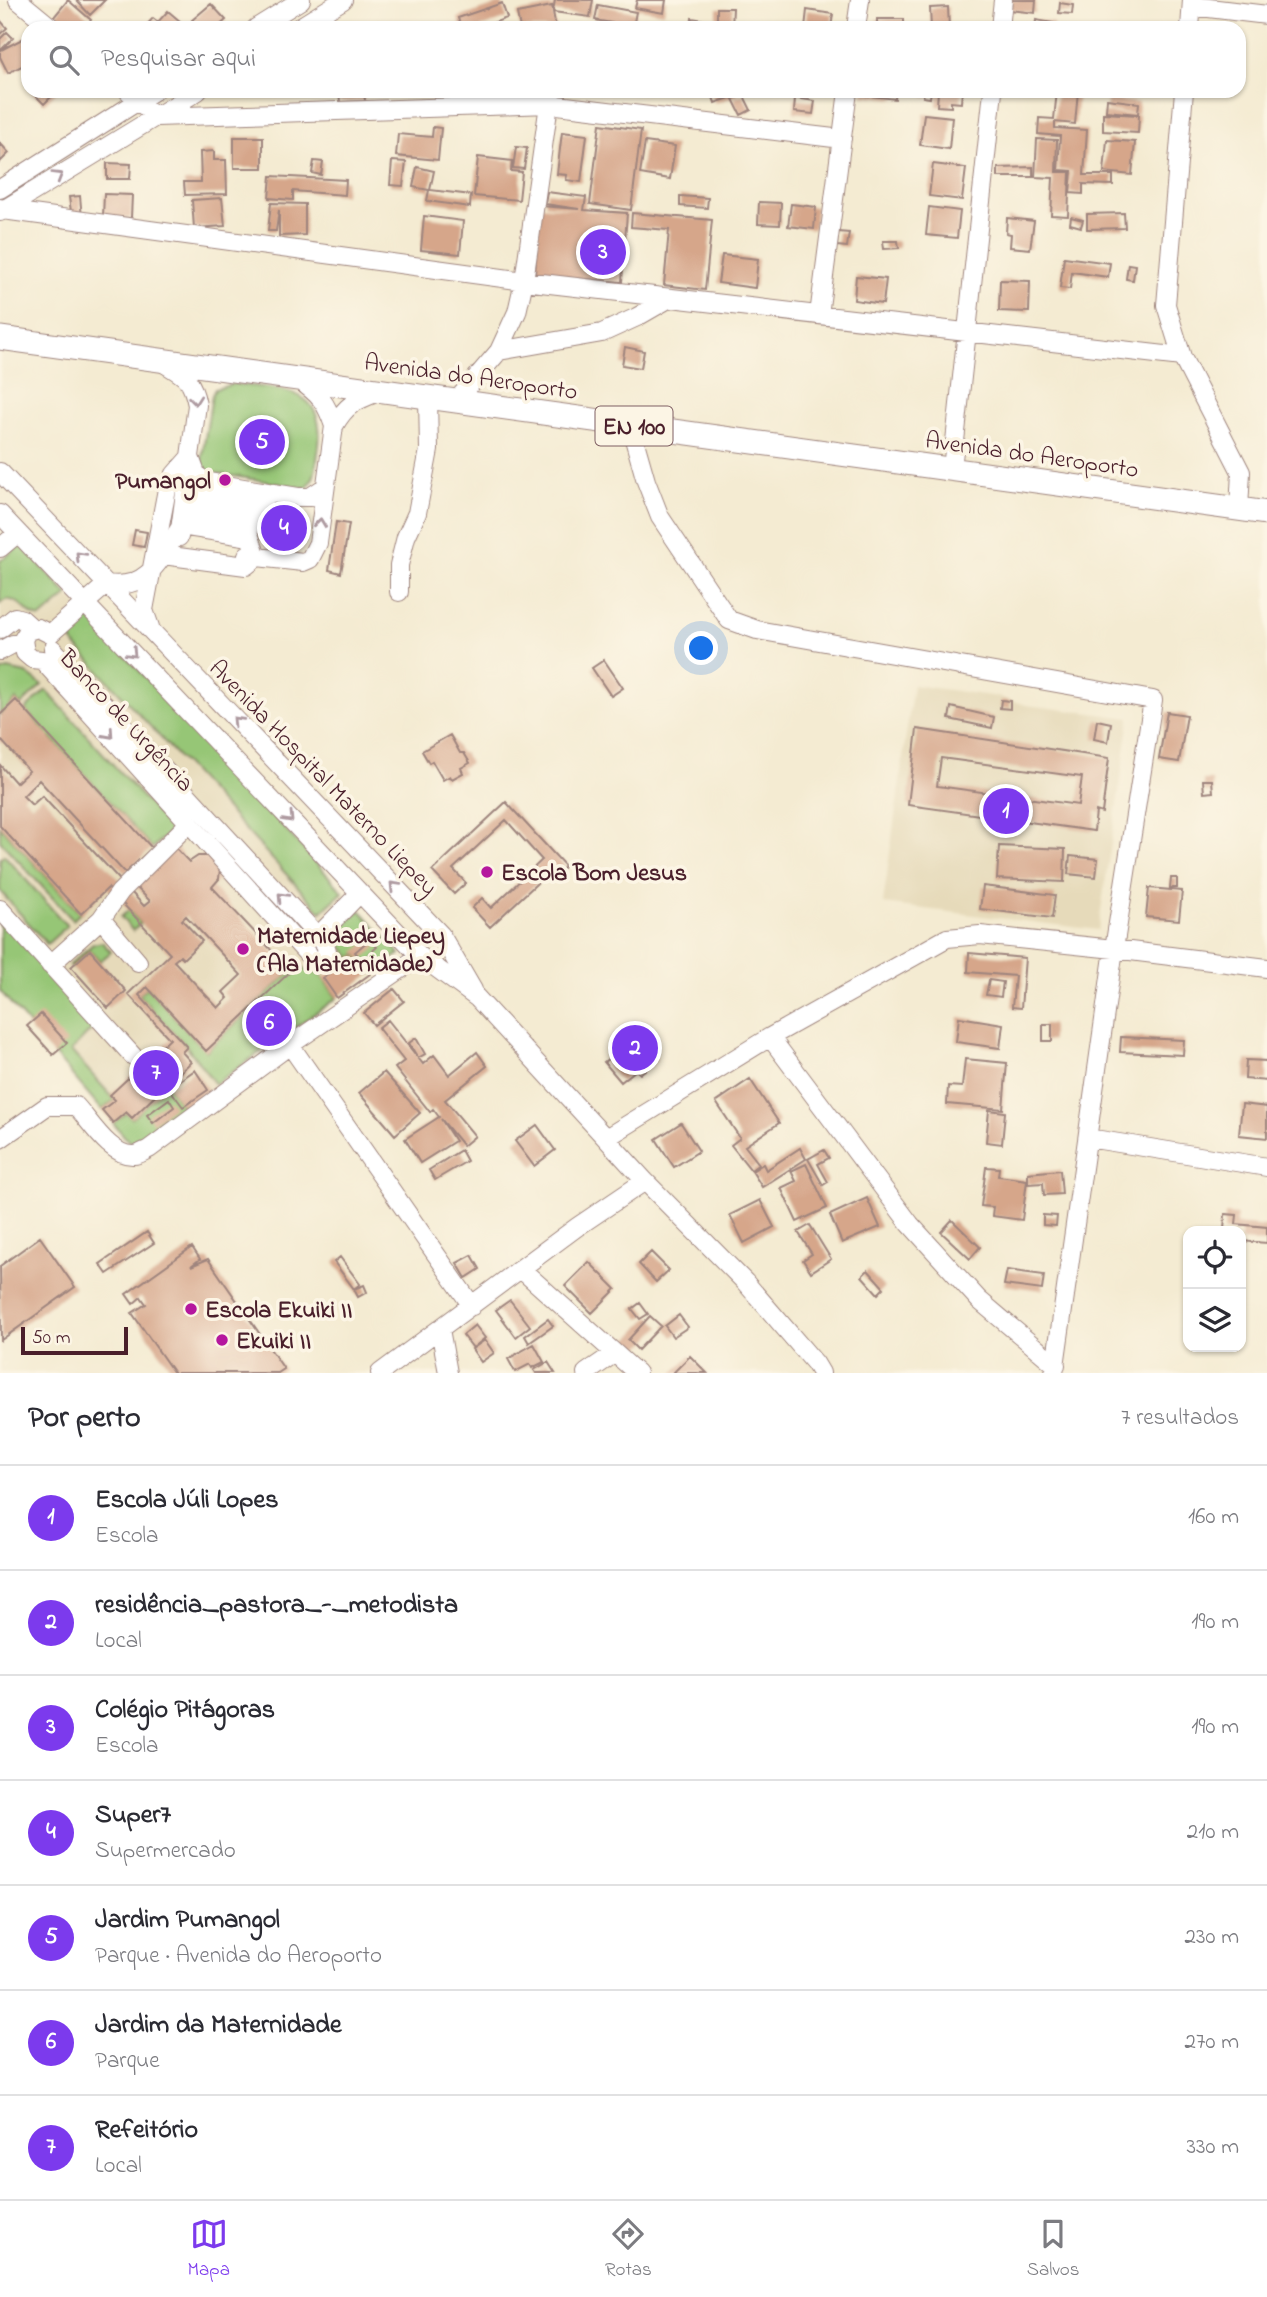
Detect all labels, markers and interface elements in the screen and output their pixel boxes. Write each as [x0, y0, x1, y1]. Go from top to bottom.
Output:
search box [21, 21, 1246, 98]
icon: search [45, 41, 83, 79]
text: Pesquisar aqui [101, 41, 256, 79]
one-way arrow [51, 172, 64, 185]
pin: 3 [580, 226, 626, 278]
street label: Avenida do Aeroporto [362, 346, 580, 411]
one-way arrow [187, 395, 202, 406]
road number: EN 100 [596, 406, 672, 446]
pin: 5 [239, 416, 285, 468]
street label: Avenida do Aeroporto [923, 424, 1141, 489]
place label: Pumangol [115, 465, 211, 501]
marker: Pumangol [217, 472, 233, 488]
pin: 4 [261, 502, 307, 554]
one-way arrow [313, 517, 328, 529]
one-way arrow [76, 551, 88, 564]
your location [684, 631, 718, 665]
street label: Banco de Urgência [49, 642, 201, 801]
one-way arrow [124, 645, 137, 658]
street label: Avenida Hospital Materno Liepey [199, 653, 445, 905]
one-way arrow [232, 716, 245, 729]
one-way arrow [101, 726, 113, 739]
pin: 1 [983, 785, 1029, 837]
one-way arrow [281, 810, 294, 823]
place label: Escola Bom Jesus [501, 857, 687, 892]
marker: Escola Bom Jesus [479, 864, 495, 880]
one-way arrow [389, 881, 402, 894]
one-way arrow [278, 892, 291, 905]
place label: Maternidade Liepey (Ala Maternidade) [257, 920, 445, 983]
marker: Maternidade Liepey (Ala Maternidade) [235, 941, 251, 957]
pin: 6 [246, 997, 292, 1049]
pin: 2 [612, 1022, 658, 1074]
pin: 7 [133, 1047, 179, 1099]
map controls [1183, 1226, 1246, 1352]
button: locate [1183, 1226, 1246, 1289]
button: layers [1183, 1289, 1246, 1352]
place label: Escola Ekuiki II [205, 1294, 352, 1329]
marker: Escola Ekuiki II [183, 1301, 199, 1317]
scale bar [21, 1324, 128, 1356]
text: 50 m [32, 1325, 71, 1352]
place label: Ekuiki II [236, 1325, 311, 1360]
marker: Ekuiki II [214, 1332, 230, 1348]
text: Por perto [28, 1397, 141, 1441]
text: 7 resultados [1121, 1402, 1239, 1435]
text: Escola Júli Lopes [95, 1482, 278, 1520]
text: 1 [47, 1501, 55, 1534]
text: 160 m [1188, 1501, 1239, 1534]
text: Escola [95, 1520, 158, 1553]
text: residência_pastora_-_metodista [95, 1587, 458, 1625]
text: 2 [45, 1606, 57, 1639]
text: 190 m [1191, 1606, 1239, 1639]
text: Local [95, 1625, 142, 1658]
text: Colégio Pitágoras [95, 1692, 275, 1730]
text: 3 [46, 1711, 56, 1744]
text: 190 m [1191, 1711, 1239, 1744]
text: Escola [95, 1730, 158, 1763]
text: Super7 [95, 1797, 171, 1835]
text: 4 [46, 1816, 56, 1849]
text: 210 m [1187, 1816, 1239, 1849]
text: Supermercado [95, 1835, 236, 1868]
text: Jardim Pumangol [95, 1902, 280, 1940]
text: 5 [44, 1921, 58, 1954]
text: 230 m [1185, 1921, 1239, 1954]
text: Parque · Avenida do Aeroporto [95, 1940, 382, 1973]
text: Jardim da Maternidade [95, 2007, 342, 2045]
text: 6 [46, 2026, 56, 2059]
text: 270 m [1185, 2026, 1239, 2059]
text: Parque [95, 2045, 159, 2078]
text: Refeitório [95, 2112, 198, 2150]
text: 7 [46, 2131, 56, 2164]
text: 330 m [1186, 2131, 1239, 2164]
text: Local [95, 2150, 142, 2183]
tab: Mapa [188, 2215, 230, 2284]
tab: Rotas [605, 2215, 652, 2284]
tab: Salvos [1027, 2215, 1079, 2284]

